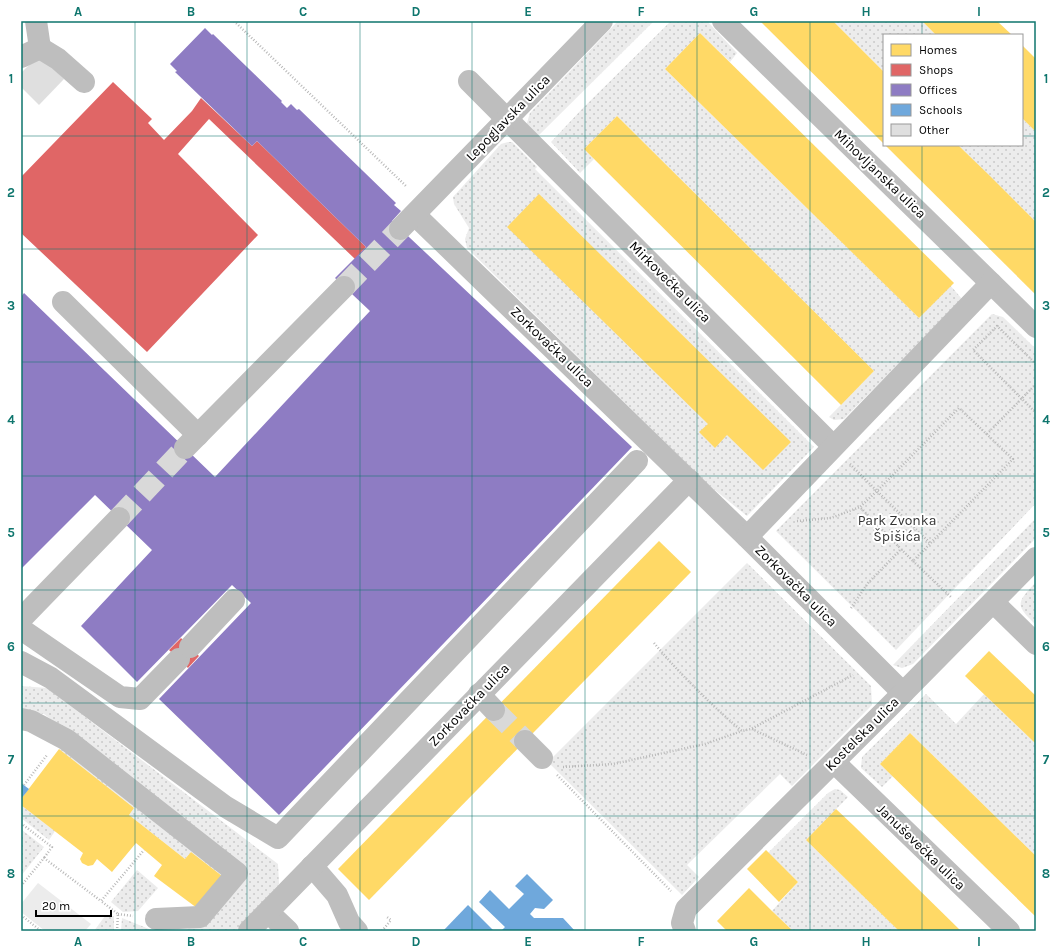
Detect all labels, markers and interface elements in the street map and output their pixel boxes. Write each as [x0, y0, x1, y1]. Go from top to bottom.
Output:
text: A [74, 4, 82, 19]
text: B [187, 4, 195, 19]
text: C [299, 4, 307, 19]
text: D [412, 4, 421, 19]
text: E [524, 4, 532, 19]
text: F [637, 4, 645, 19]
text: G [750, 4, 758, 19]
text: H [861, 4, 871, 19]
text: I [977, 4, 981, 19]
legend [883, 34, 1023, 146]
text: Homes [919, 43, 957, 57]
text: Shops [919, 63, 953, 77]
text: 1 [9, 71, 13, 86]
street label: Lepoglavska ulica [462, 71, 554, 165]
text: 1 [1044, 71, 1048, 86]
text: Offices [919, 83, 957, 97]
text: Schools [919, 103, 962, 117]
text: Other [919, 123, 950, 137]
street label: Mihovljanska ulica [830, 126, 930, 222]
text: 2 [7, 185, 15, 200]
text: 2 [1042, 185, 1050, 200]
street label: Mirkovečka ulica [626, 238, 714, 326]
text: 3 [7, 298, 15, 313]
text: 3 [1042, 298, 1050, 313]
street label: Zorkovačka ulica [507, 303, 597, 391]
text: 4 [7, 412, 15, 427]
text: 4 [1042, 412, 1050, 427]
park label: Park Zvonka Špišića [858, 512, 936, 545]
text: 5 [7, 525, 15, 540]
text: 5 [1042, 525, 1050, 540]
street label: Zorkovačka ulica [751, 541, 841, 631]
text: 6 [7, 639, 15, 654]
text: 6 [1042, 639, 1050, 654]
street label: Zorkovačka ulica [425, 660, 513, 750]
street label: Kostelska ulica [821, 693, 903, 775]
text: 7 [8, 752, 15, 767]
text: 7 [1043, 752, 1050, 767]
street label: Januševečka ulica [873, 800, 969, 894]
text: 8 [7, 866, 15, 881]
text: 8 [1042, 866, 1050, 881]
scale bar [36, 892, 111, 918]
text: 20 m [42, 899, 70, 913]
text: A [74, 934, 82, 949]
text: B [187, 934, 195, 949]
text: C [299, 934, 307, 949]
text: D [412, 934, 421, 949]
text: E [524, 934, 532, 949]
text: F [637, 934, 645, 949]
text: G [750, 934, 758, 949]
text: H [861, 934, 871, 949]
text: I [977, 934, 981, 949]

